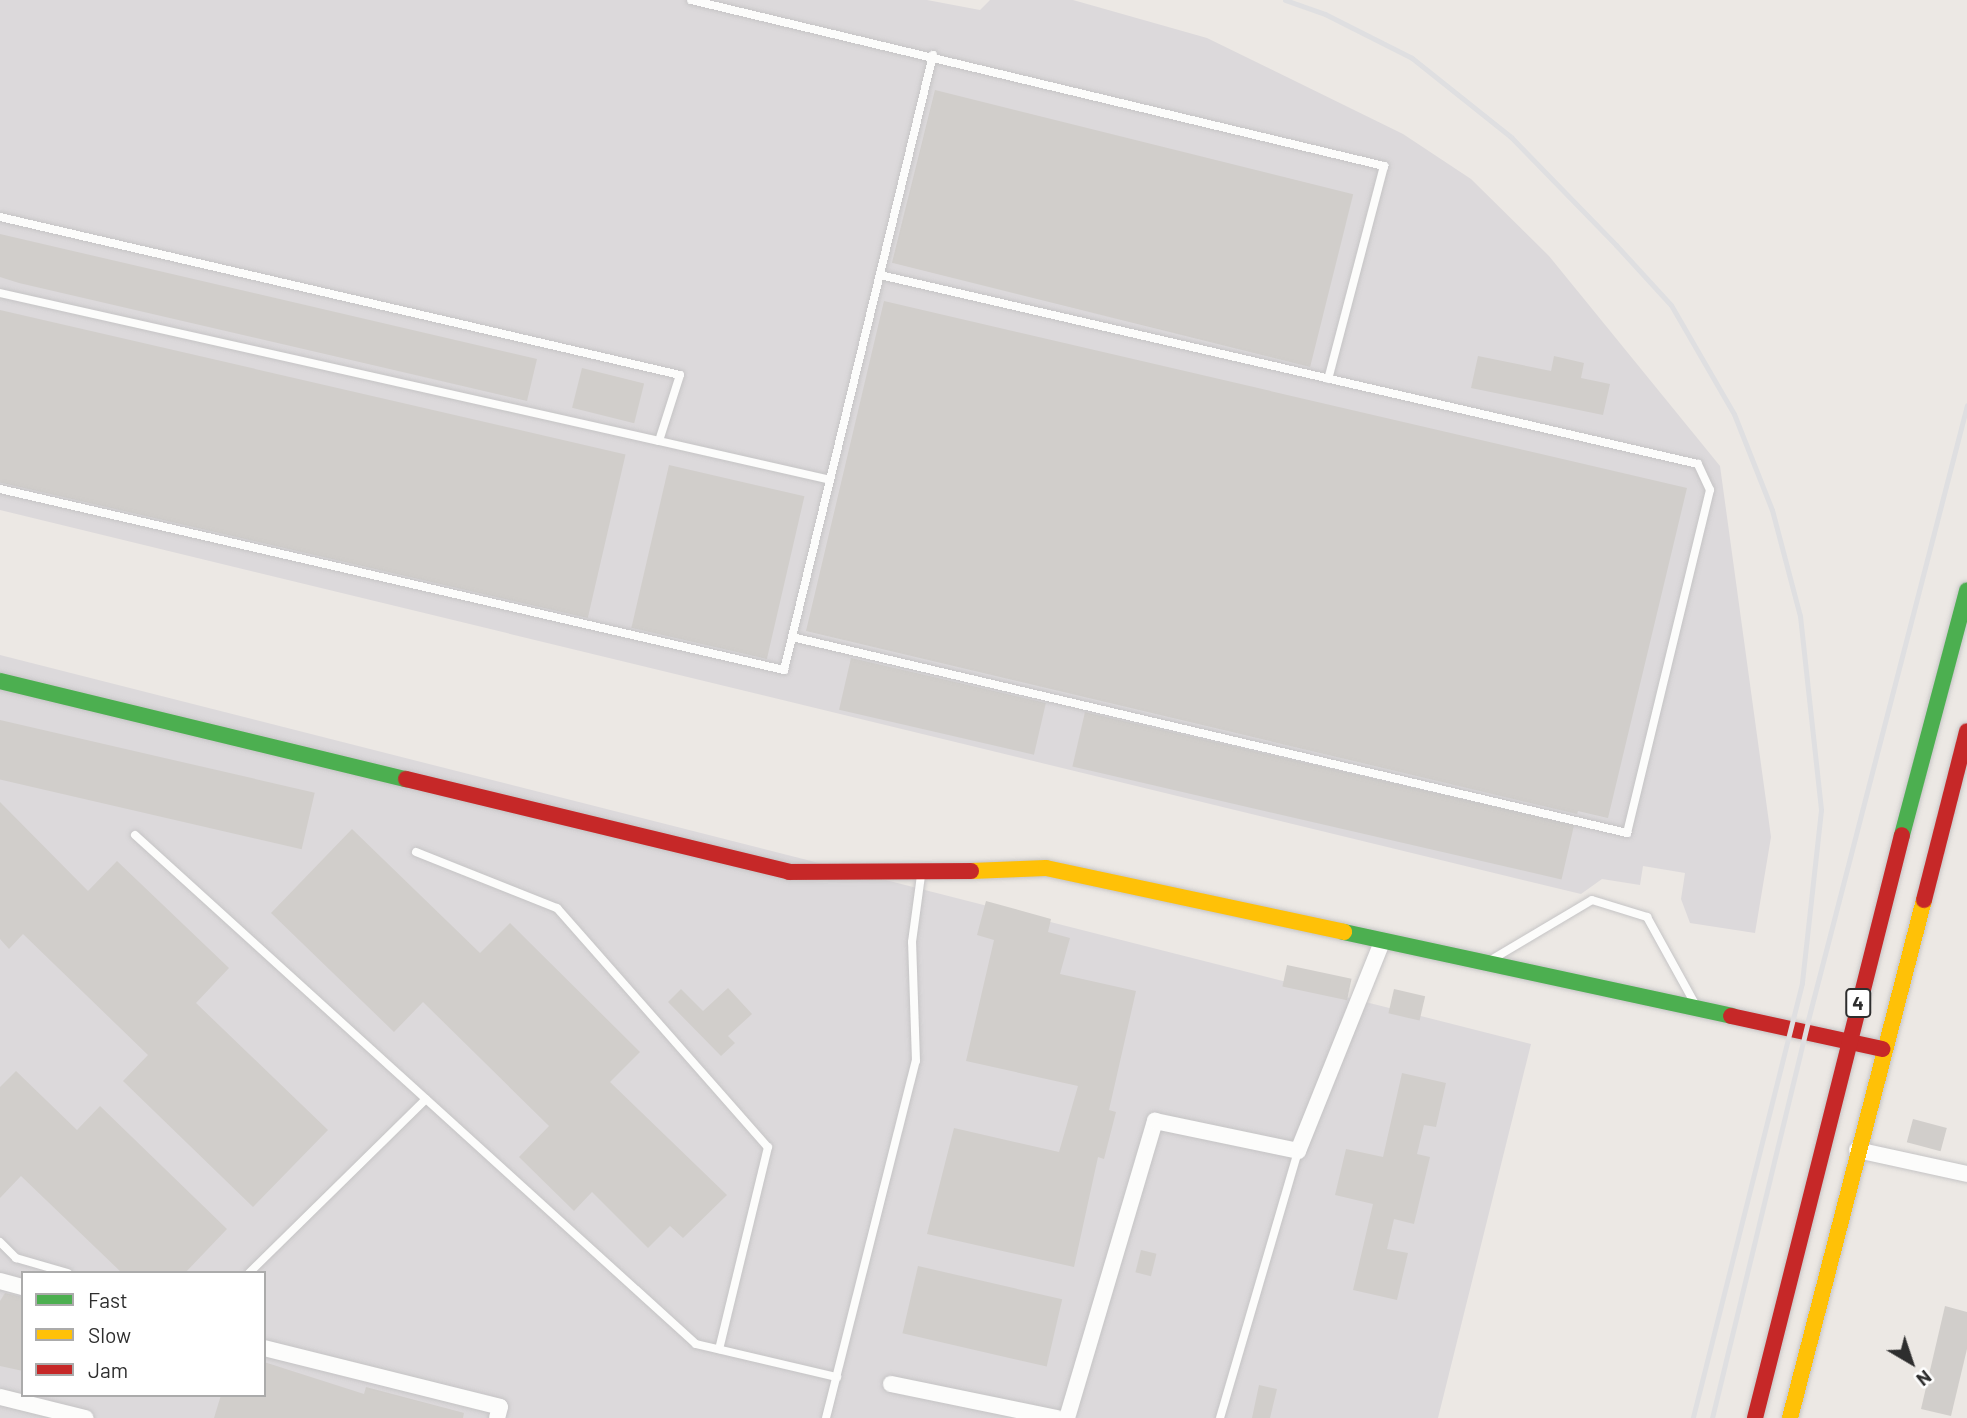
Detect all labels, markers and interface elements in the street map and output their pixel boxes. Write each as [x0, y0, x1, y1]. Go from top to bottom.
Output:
road number: 4 [1844, 987, 1872, 1018]
legend [21, 1271, 266, 1397]
text: Fast [88, 1287, 128, 1312]
text: Slow [88, 1322, 131, 1347]
north arrow [1876, 1327, 1946, 1397]
text: Jam [88, 1357, 128, 1382]
text: N [1912, 1366, 1937, 1392]

